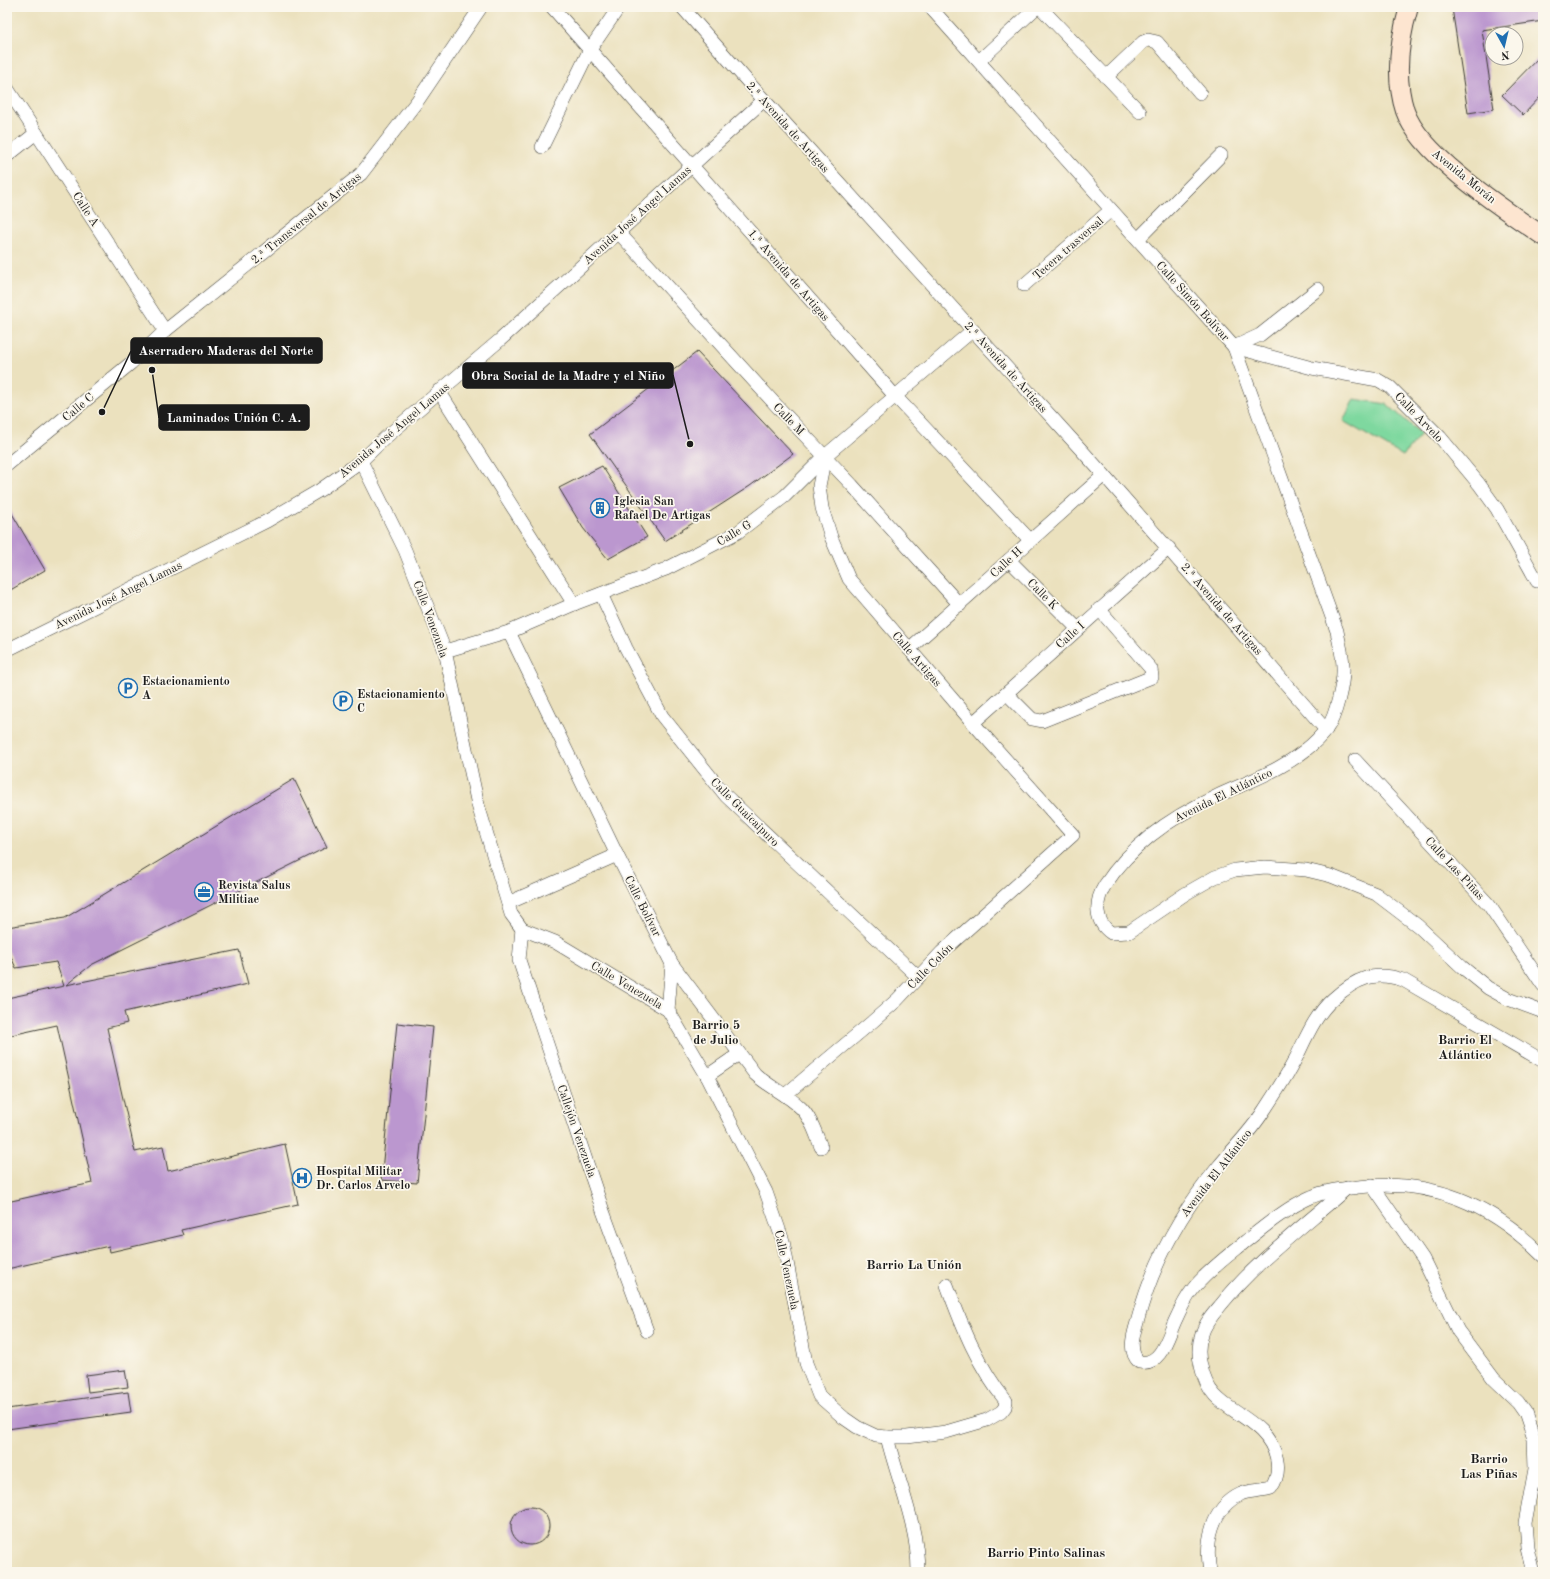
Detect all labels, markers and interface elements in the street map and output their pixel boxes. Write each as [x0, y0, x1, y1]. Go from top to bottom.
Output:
north arrow [1484, 26, 1524, 66]
text: N [1500, 48, 1510, 61]
street label: 2.ª Avenida de Artigas [743, 80, 831, 175]
street label: Avenida Morán [1429, 147, 1498, 206]
street label: Avenida José Angel Lamas [581, 164, 694, 267]
street label: 2.ª Transversal de Artigas [249, 171, 364, 267]
street label: Calle A [70, 190, 101, 229]
street label: Tecera trasversal [1031, 215, 1106, 283]
street label: 1.ª Avenida de Artigas [745, 227, 831, 324]
street label: Calle Simón Bolívar [1153, 259, 1231, 344]
street label: 2.ª Avenida de Artigas [961, 320, 1049, 415]
callout: Aserradero Maderas del Norte [131, 338, 322, 363]
text: Aserradero Maderas del Norte [139, 345, 313, 358]
callout: Obra Social de la Madre y el Niño [463, 363, 673, 388]
text: Obra Social de la Madre y el Niño [471, 370, 665, 383]
street label: Avenida José Angel Lamas [337, 381, 452, 480]
street label: Calle C [60, 391, 97, 424]
street label: Calle Arvelo [1392, 391, 1445, 445]
street label: Calle M [770, 401, 806, 438]
callout: Laminados Unión C. A. [159, 405, 309, 430]
text: Laminados Unión C. A. [167, 412, 301, 425]
place label: Iglesia San Rafael De Artigas [614, 496, 710, 522]
building icon: Iglesia San Rafael De Artigas [589, 497, 611, 519]
street label: Calle G [715, 519, 754, 549]
street label: Calle H [988, 545, 1025, 580]
street label: Avenida José Angel Lamas [53, 560, 184, 632]
street label: 2.ª Avenida de Artigas [1178, 561, 1264, 658]
street label: Calle K [1024, 577, 1060, 613]
street label: Calle Venezuela [411, 579, 450, 660]
street label: Calle I [1054, 620, 1088, 652]
street label: Calle Artigas [889, 630, 943, 689]
place label: Estacionamiento A [142, 676, 230, 702]
parking icon: Estacionamiento A [117, 677, 139, 699]
place label: Estacionamiento C [357, 689, 445, 715]
parking icon: Estacionamiento C [332, 690, 354, 712]
street label: Avenida El Atlántico [1172, 767, 1274, 825]
street label: Calle Guaicaipuro [708, 776, 781, 849]
street label: Calle Las Piñas [1422, 835, 1486, 902]
street label: Calle Bolívar [622, 874, 663, 939]
place label: Revista Salus Militiae [218, 880, 290, 906]
office icon: Revista Salus Militiae [193, 881, 215, 903]
street label: Calle Colón [906, 941, 956, 992]
street label: Calle Venezuela [589, 960, 664, 1012]
district label: Barrio 5 de Julio [692, 1019, 740, 1047]
district label: Barrio El Atlántico [1438, 1034, 1492, 1062]
street label: Callejón Venezuela [554, 1083, 598, 1179]
street label: Avenida El Atlántico [1179, 1128, 1255, 1220]
place label: Hospital Militar Dr. Carlos Arvelo [316, 1166, 410, 1192]
hospital icon: Hospital Militar Dr. Carlos Arvelo [291, 1167, 313, 1189]
street label: Calle Venezuela [772, 1229, 800, 1311]
district label: Barrio La Unión [866, 1259, 962, 1272]
district label: Barrio Las Piñas [1461, 1453, 1518, 1481]
district label: Barrio Pinto Salinas [987, 1547, 1106, 1560]

